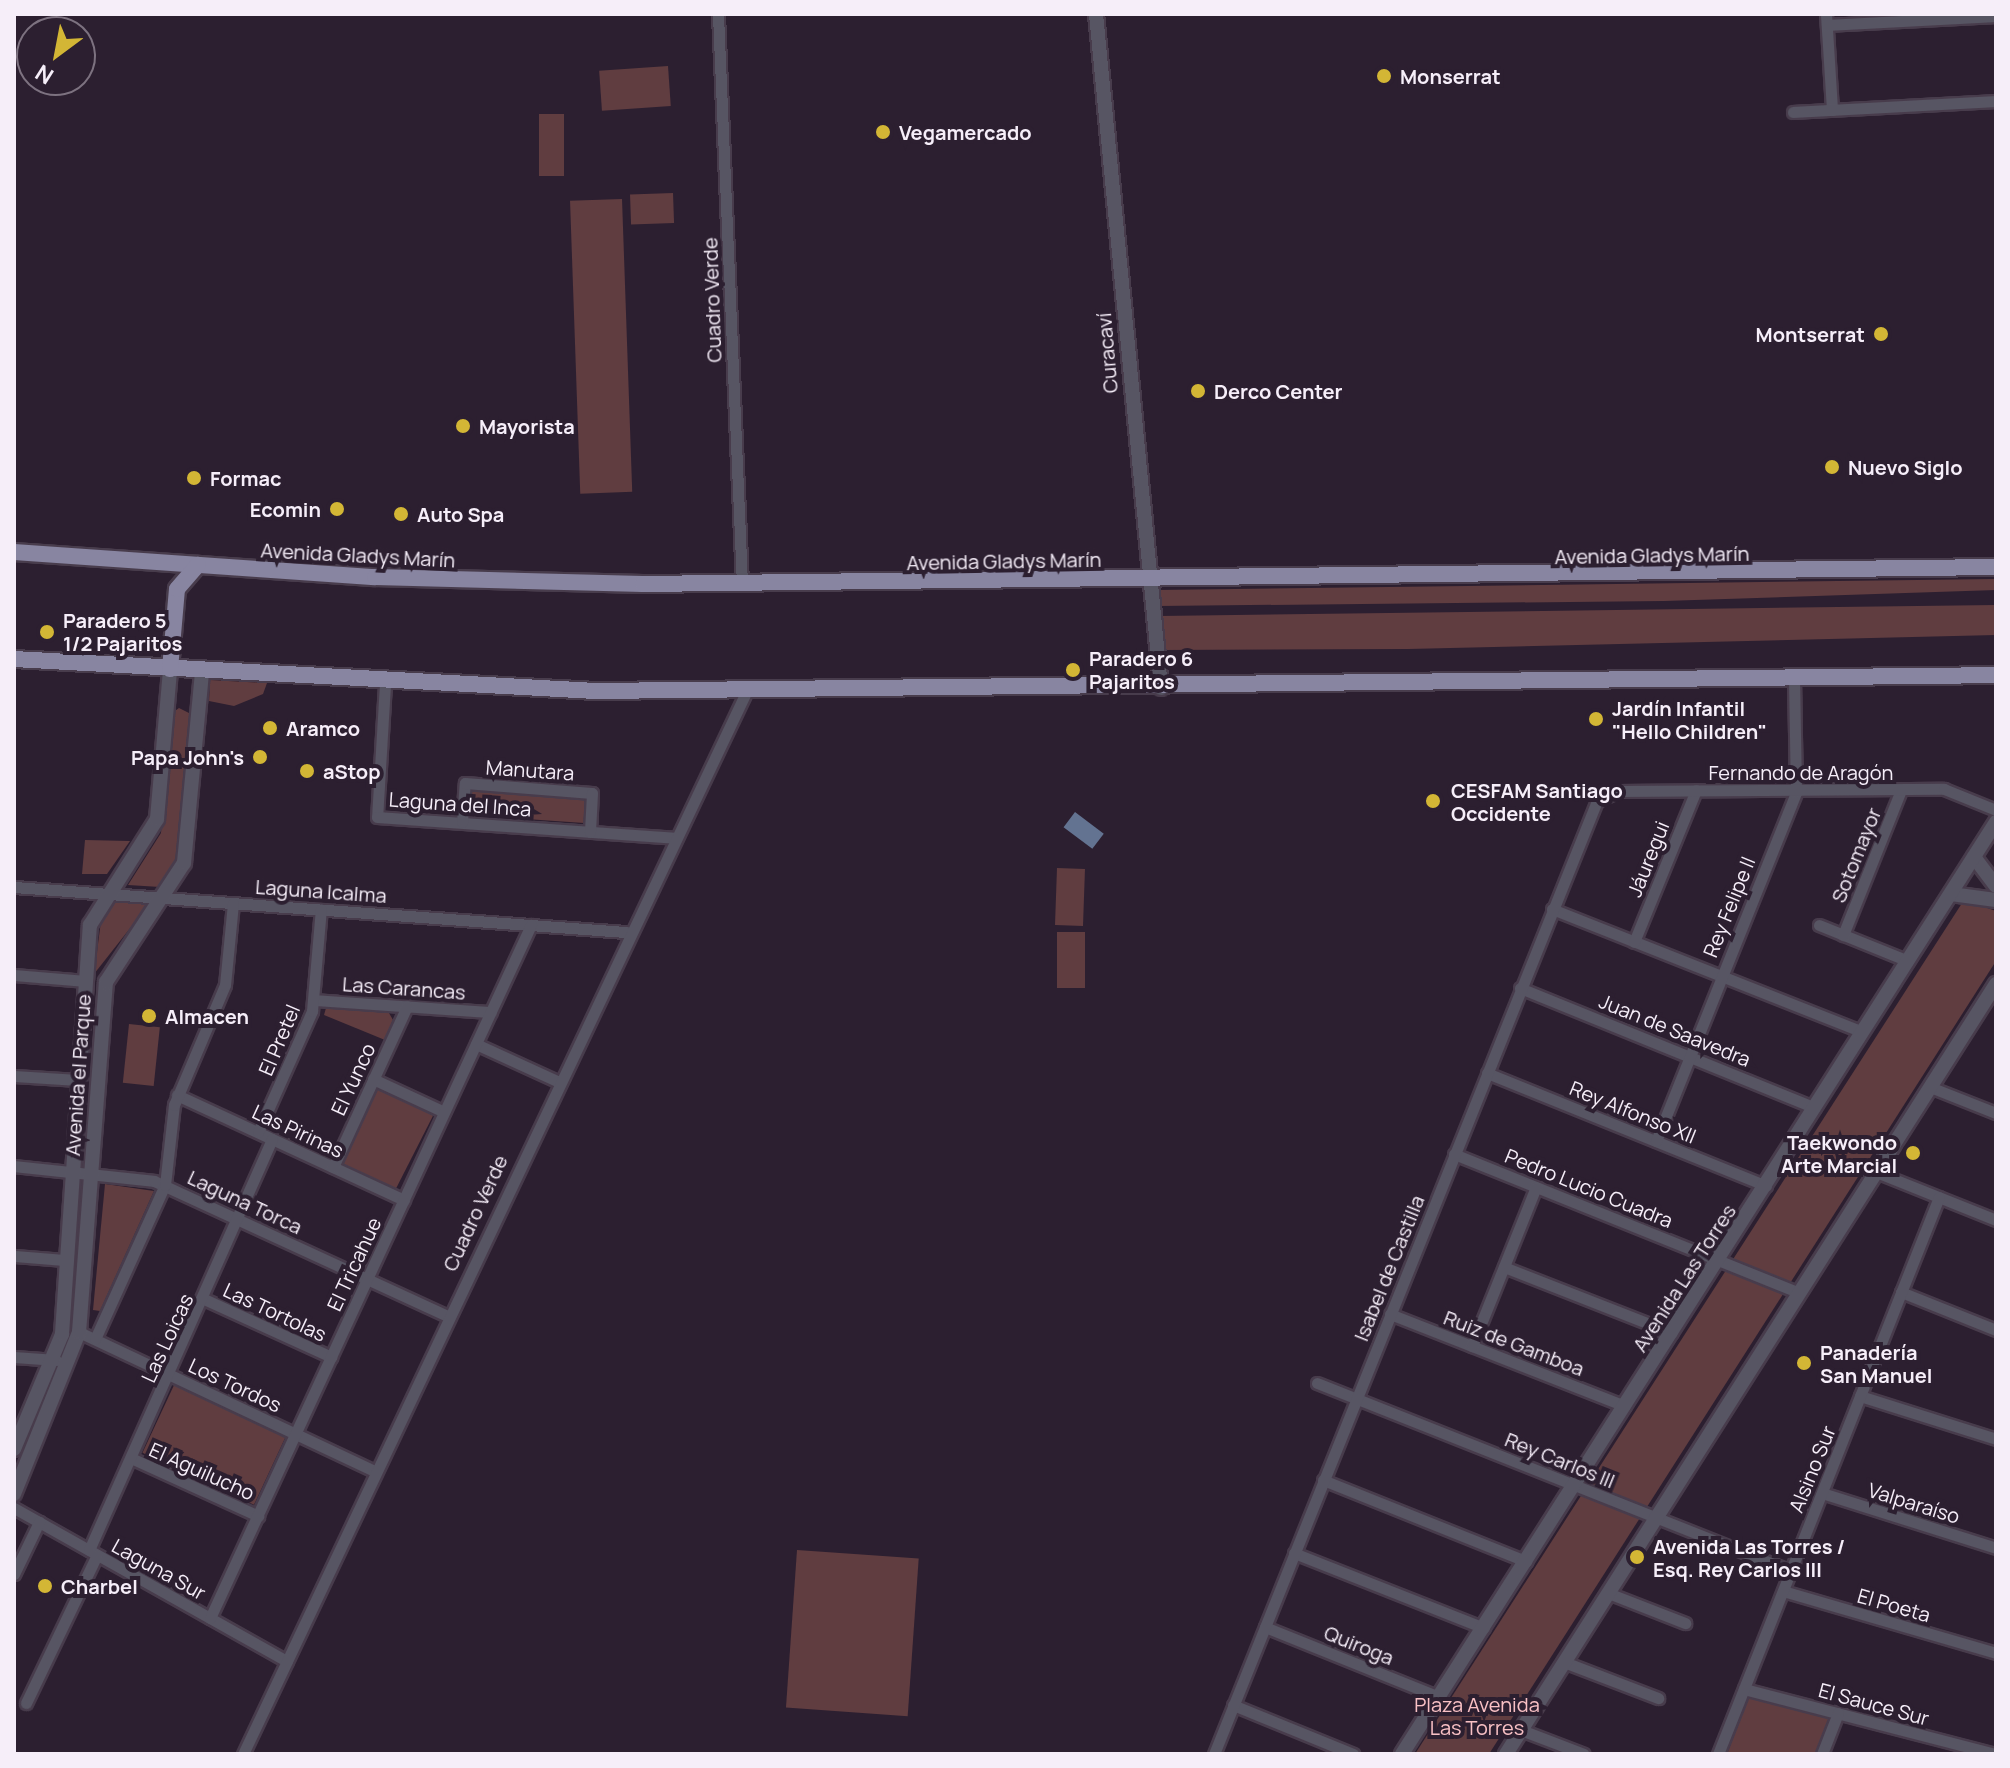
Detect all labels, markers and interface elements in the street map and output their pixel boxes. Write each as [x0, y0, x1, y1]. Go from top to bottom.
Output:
north arrow [16, 16, 96, 96]
text: N [30, 58, 59, 92]
place label: Monserrat [1400, 64, 1501, 88]
marker: Monserrat [1375, 67, 1393, 85]
place label: Vegamercado [899, 120, 1032, 144]
marker: Vegamercado [874, 123, 892, 141]
street label: Cuadro Verde [698, 237, 726, 363]
street label: Curacaví [1092, 312, 1122, 394]
place label: Montserrat [1756, 322, 1865, 346]
marker: Montserrat [1872, 325, 1890, 343]
place label: Derco Center [1214, 379, 1343, 403]
marker: Derco Center [1189, 382, 1207, 400]
place label: Mayorista [479, 414, 575, 438]
marker: Mayorista [454, 417, 472, 435]
place label: Nuevo Siglo [1848, 455, 1963, 479]
marker: Nuevo Siglo [1823, 458, 1841, 476]
place label: Formac [210, 466, 282, 490]
marker: Formac [185, 469, 203, 487]
place label: Ecomin [250, 497, 321, 521]
marker: Ecomin [328, 500, 346, 518]
place label: Auto Spa [417, 502, 504, 526]
marker: Auto Spa [392, 505, 410, 523]
street label: Avenida Gladys Marín [260, 538, 456, 572]
street label: Avenida Gladys Marín [1554, 541, 1750, 569]
street label: Avenida Gladys Marín [906, 547, 1102, 575]
place label: Paradero 5 1/2 Pajaritos [63, 608, 182, 655]
marker: Paradero 5 1/2 Pajaritos [38, 623, 56, 641]
place label: Paradero 6 Pajaritos [1089, 646, 1193, 693]
marker: Paradero 6 Pajaritos [1064, 661, 1082, 679]
place label: Jardín Infantil "Hello Children" [1612, 696, 1767, 743]
marker: Jardín Infantil "Hello Children" [1587, 710, 1605, 728]
place label: Aramco [286, 716, 360, 740]
marker: Aramco [261, 719, 279, 737]
place label: Papa John's [131, 745, 244, 769]
marker: Papa John's [251, 748, 269, 766]
street label: Manutara [485, 755, 575, 785]
place label: aStop [323, 759, 380, 783]
street label: Fernando de Aragón [1709, 760, 1893, 784]
marker: aStop [298, 762, 316, 780]
place label: CESFAM Santiago Occidente [1451, 778, 1623, 825]
street label: Laguna del Inca [388, 787, 532, 821]
marker: CESFAM Santiago Occidente [1422, 790, 1444, 812]
street label: Sotomayor [1826, 804, 1886, 906]
street label: Jáuregui [1622, 818, 1674, 900]
street label: Rey Felipe II [1698, 853, 1760, 961]
street label: Laguna Icalma [255, 874, 387, 908]
street label: Las Carancas [342, 972, 466, 1004]
street label: Juan de Saavedra [1596, 989, 1754, 1071]
street label: Avenida el Parque [60, 993, 96, 1157]
street label: El Pretel [253, 1001, 305, 1079]
place label: Almacen [165, 1004, 249, 1028]
marker: Almacen [140, 1007, 158, 1025]
street label: El Yunco [326, 1039, 380, 1119]
street label: Rey Alfonso XII [1566, 1076, 1700, 1148]
street label: Las Pirinas [249, 1099, 347, 1163]
place label: Taekwondo Arte Marcial [1781, 1130, 1897, 1177]
street label: Pedro Lucio Cuadra [1502, 1143, 1676, 1233]
marker: Taekwondo Arte Marcial [1904, 1144, 1922, 1162]
street label: Cuadro Verde [438, 1151, 512, 1275]
street label: Laguna Torca [184, 1165, 306, 1239]
street label: Isabel de Castilla [1349, 1192, 1429, 1344]
street label: Avenida Las Torres [1627, 1200, 1741, 1356]
street label: El Tricahue [322, 1213, 386, 1315]
street label: Las Tortolas [220, 1278, 330, 1346]
street label: Las Loicas [136, 1290, 198, 1386]
street label: Ruiz de Gamboa [1441, 1305, 1587, 1381]
place label: Panadería San Manuel [1820, 1340, 1932, 1387]
street label: Los Tordos [185, 1353, 285, 1417]
marker: Panadería San Manuel [1795, 1354, 1813, 1372]
street label: Alsino Sur [1784, 1422, 1840, 1516]
street label: Rey Carlos III [1502, 1427, 1618, 1493]
street label: El Aguilucho [146, 1437, 258, 1505]
street label: Valparaíso [1865, 1478, 1963, 1528]
street label: Laguna Sur [108, 1533, 210, 1605]
place label: Avenida Las Torres / Esq. Rey Carlos III [1653, 1534, 1845, 1581]
marker: Avenida Las Torres / Esq. Rey Carlos III [1628, 1548, 1646, 1566]
place label: Charbel [61, 1574, 138, 1598]
marker: Charbel [36, 1577, 54, 1595]
street label: El Poeta [1855, 1583, 1933, 1627]
street label: Quiroga [1321, 1620, 1397, 1670]
street label: El Sauce Sur [1816, 1678, 1932, 1730]
park label: Plaza Avenida Las Torres [1414, 1692, 1540, 1739]

